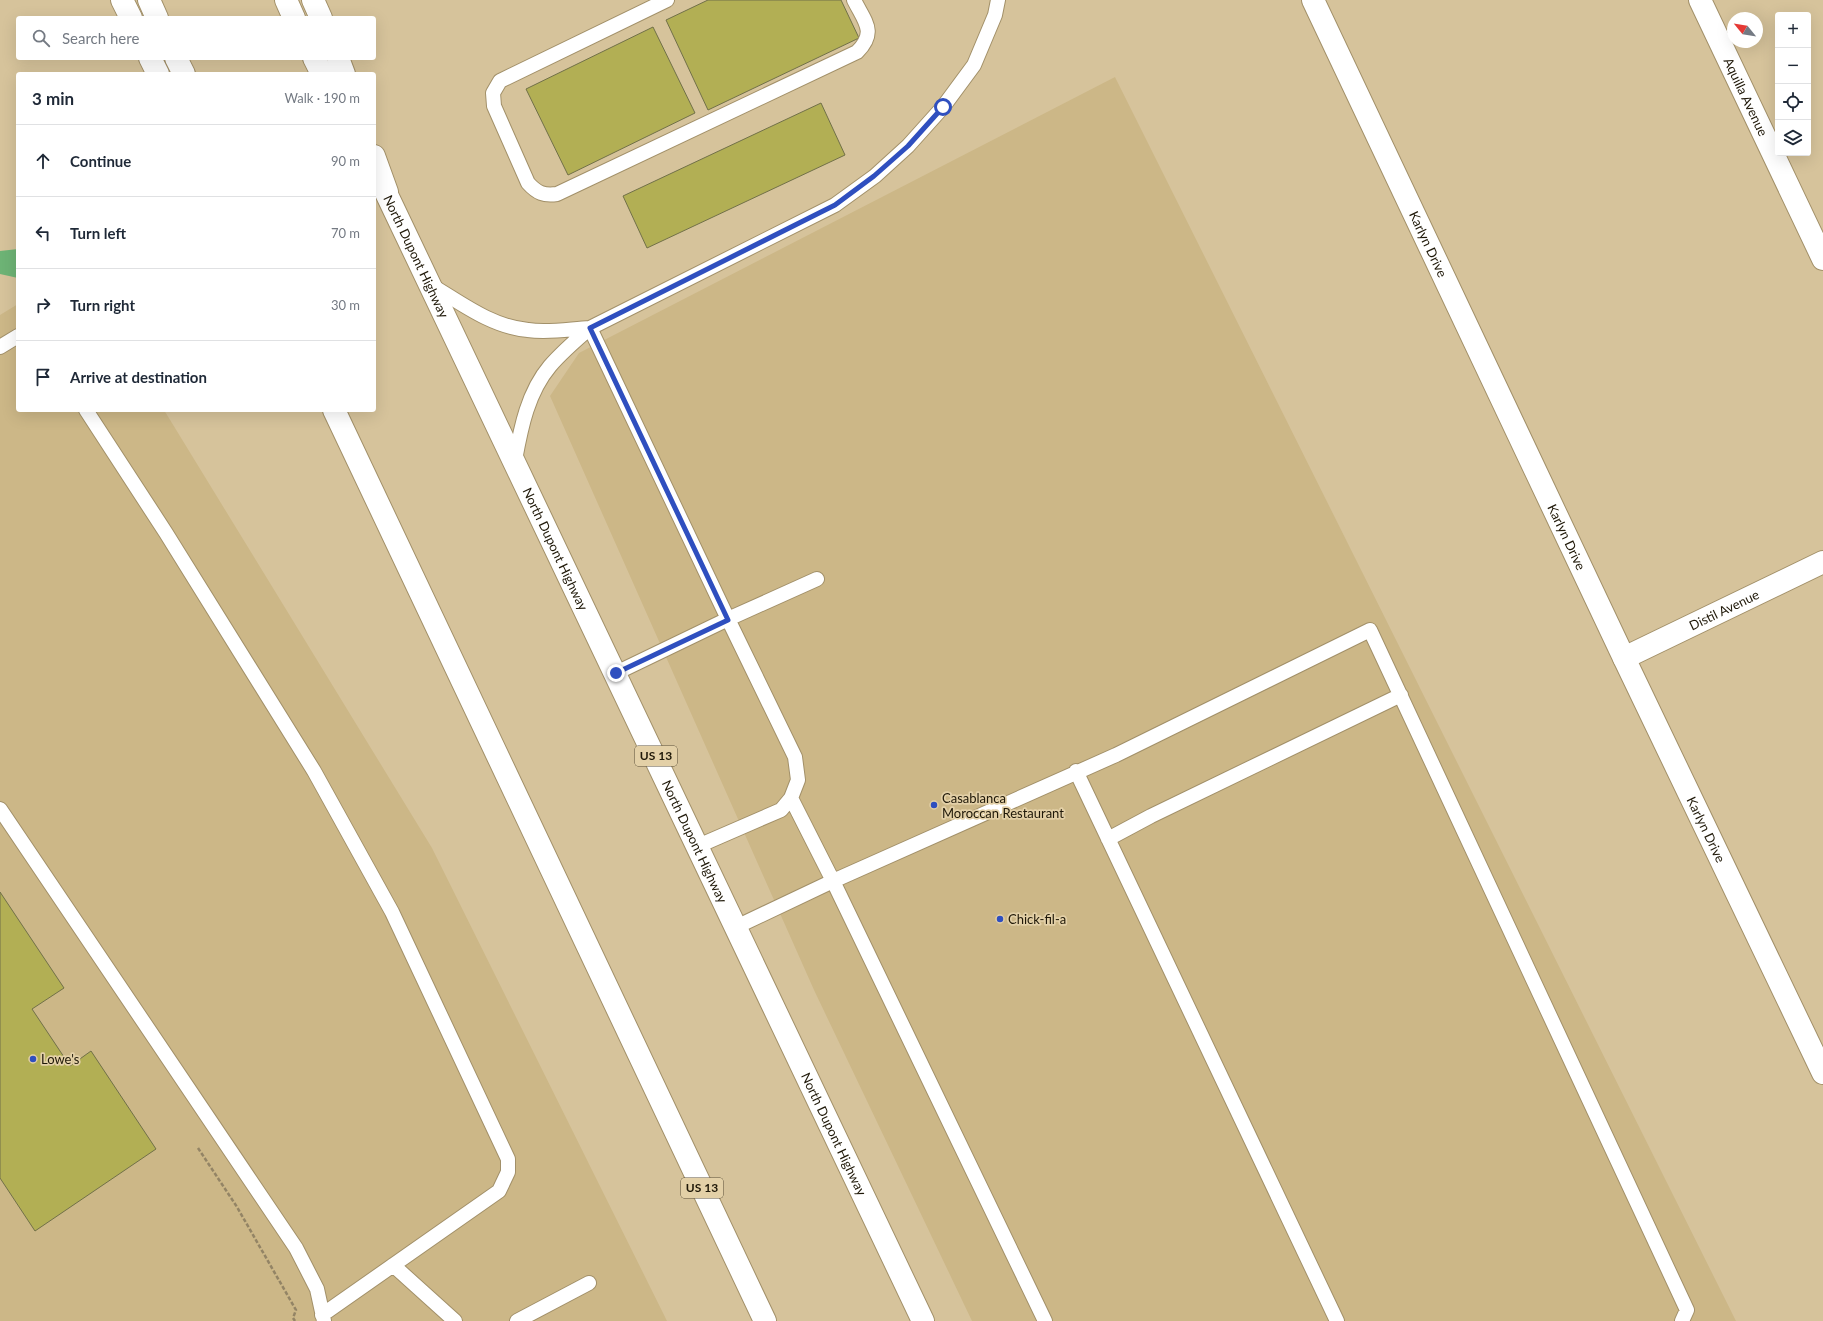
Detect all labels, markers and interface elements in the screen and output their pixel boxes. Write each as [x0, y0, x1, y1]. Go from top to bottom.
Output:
north arrow [1727, 12, 1763, 48]
map controls [1775, 12, 1811, 156]
button: + [1775, 12, 1811, 48]
search box [16, 16, 376, 60]
icon: search [30, 27, 52, 49]
text: Search here [62, 29, 139, 47]
button: − [1775, 48, 1811, 84]
street label: Aquilla Avenue [1720, 55, 1771, 139]
button: locate [1775, 84, 1811, 120]
text: 3 min [32, 88, 74, 109]
text: Walk · 190 m [284, 90, 360, 106]
route start [934, 98, 952, 116]
button: layers [1775, 120, 1811, 156]
icon: ahead [32, 150, 54, 172]
text: Continue [70, 152, 131, 170]
text: 90 m [331, 153, 360, 169]
street label: North Dupont Highway [380, 192, 452, 321]
street label: Karlyn Drive [1406, 209, 1451, 280]
icon: left [32, 222, 54, 244]
text: Turn left [70, 224, 126, 242]
text: 70 m [331, 225, 360, 241]
icon: right [32, 294, 54, 316]
text: Turn right [70, 296, 135, 314]
text: 30 m [331, 297, 360, 313]
icon: arrive [32, 366, 54, 388]
text: Arrive at destination [70, 368, 207, 386]
street label: North Dupont Highway [519, 485, 592, 613]
street label: Karlyn Drive [1544, 501, 1589, 573]
street label: Distil Avenue [1686, 586, 1762, 633]
route end [607, 664, 625, 682]
road number: US 13 [635, 746, 677, 766]
street label: North Dupont Highway [659, 777, 731, 906]
place label: Casablanca Moroccan Restaurant [942, 790, 1064, 821]
street label: Karlyn Drive [1684, 794, 1729, 865]
marker: Casablanca Moroccan Restaurant [929, 800, 939, 810]
place label: Chick-fil-a [1008, 911, 1066, 927]
marker: Chick-fil-a [995, 914, 1005, 924]
place label: Lowe's [41, 1051, 80, 1067]
marker: Lowe's [28, 1054, 38, 1064]
street label: North Dupont Highway [798, 1070, 870, 1198]
road number: US 13 [681, 1178, 723, 1198]

